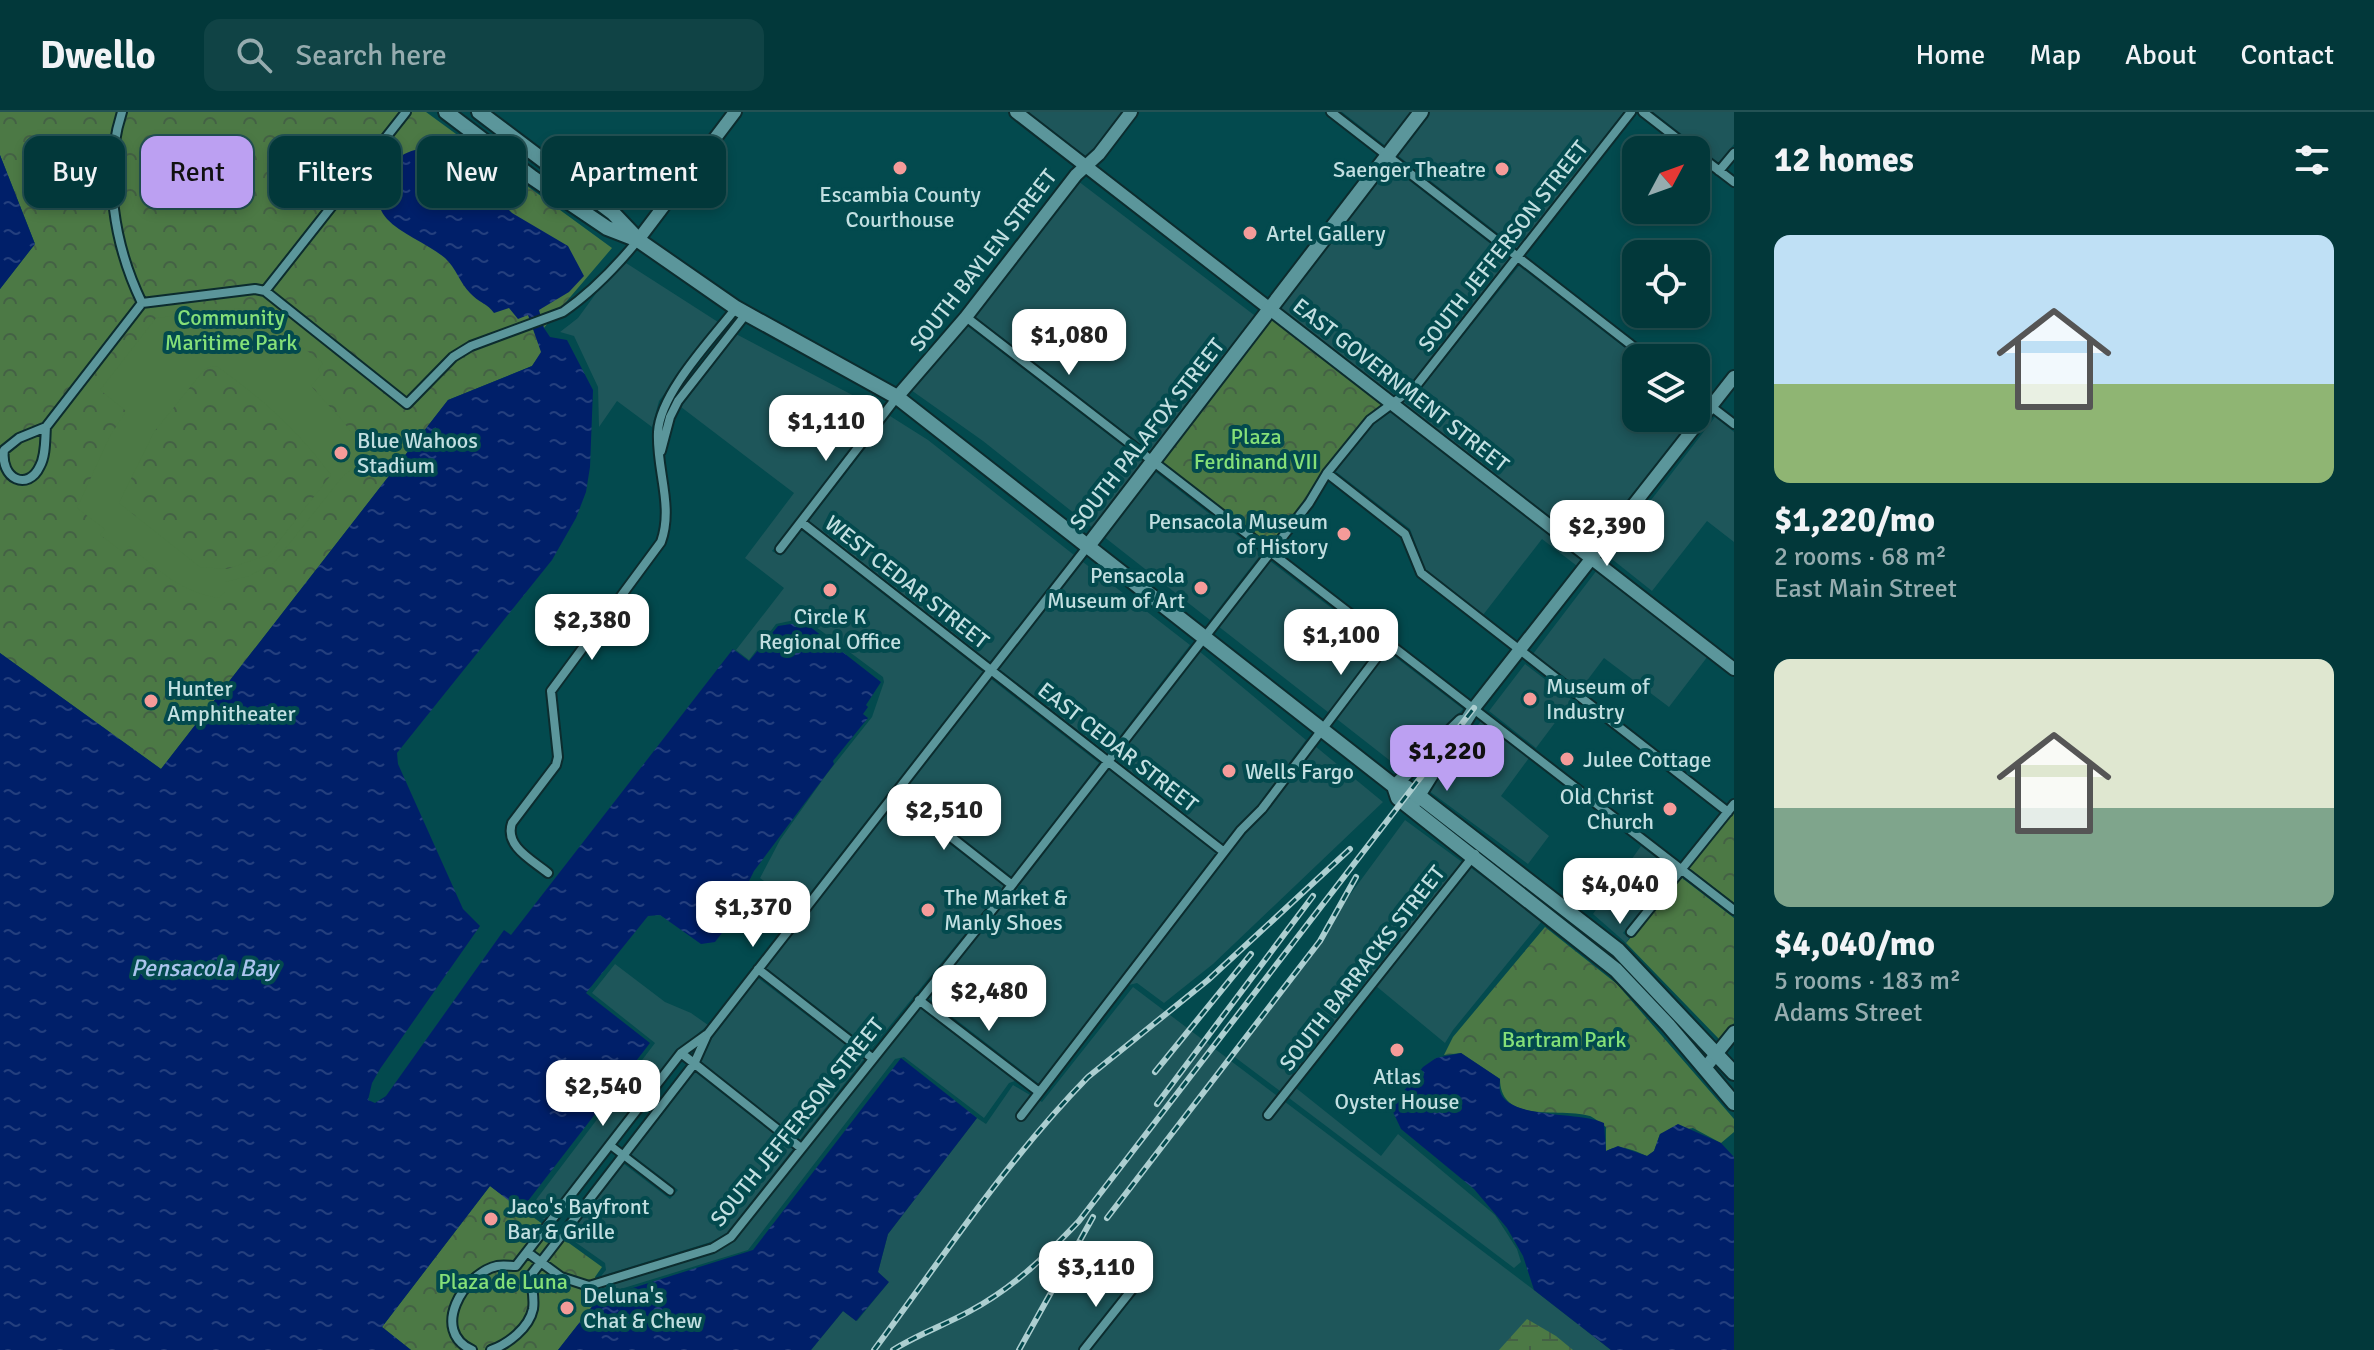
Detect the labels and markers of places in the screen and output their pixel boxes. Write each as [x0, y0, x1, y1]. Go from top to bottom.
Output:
place label: Saenger Theatre [1333, 156, 1486, 183]
marker: Escambia County Courthouse [891, 159, 909, 177]
marker: Saenger Theatre [1493, 160, 1511, 178]
place label: Escambia County Courthouse [819, 181, 981, 233]
place label: Artel Gallery [1266, 220, 1386, 247]
marker: Artel Gallery [1241, 224, 1259, 242]
pin: $1,080 [1004, 309, 1134, 377]
pin: $1,110 [761, 395, 891, 463]
place label: Blue Wahoos Stadium [357, 427, 478, 479]
marker: Blue Wahoos Stadium [332, 444, 350, 462]
pin: $2,390 [1542, 500, 1672, 568]
place label: Pensacola Museum of History [1148, 508, 1329, 560]
marker: Pensacola Museum of History [1335, 525, 1353, 543]
place label: Pensacola Museum of Art [1047, 562, 1185, 614]
marker: Pensacola Museum of Art [1192, 579, 1210, 597]
marker: Circle K Regional Office [821, 581, 839, 599]
pin: $2,380 [527, 594, 657, 662]
place label: Circle K Regional Office [759, 603, 901, 655]
pin: $1,100 [1276, 609, 1406, 677]
place label: Museum of Industry [1546, 673, 1651, 725]
place label: Hunter Amphitheater [167, 675, 296, 727]
marker: Museum of Industry [1521, 690, 1539, 708]
marker: Hunter Amphitheater [142, 692, 160, 710]
pin: $1,220 [1382, 725, 1512, 793]
place label: Julee Cottage [1583, 746, 1711, 773]
marker: Julee Cottage [1558, 750, 1576, 768]
place label: Wells Fargo [1245, 758, 1354, 785]
marker: Wells Fargo [1220, 762, 1238, 780]
place label: Old Christ Church [1560, 783, 1654, 835]
pin: $2,510 [879, 784, 1009, 852]
marker: Old Christ Church [1661, 800, 1679, 818]
pin: $4,040 [1555, 858, 1685, 926]
pin: $1,370 [688, 881, 818, 949]
place label: The Market & Manly Shoes [944, 884, 1068, 936]
marker: The Market & Manly Shoes [919, 901, 937, 919]
pin: $2,480 [924, 965, 1054, 1033]
marker: Atlas Oyster House [1388, 1041, 1406, 1059]
pin: $2,540 [538, 1060, 668, 1128]
place label: Atlas Oyster House [1335, 1063, 1459, 1115]
place label: Jaco's Bayfront Bar & Grille [507, 1193, 650, 1245]
marker: Jaco's Bayfront Bar & Grille [482, 1210, 500, 1228]
pin: $3,110 [1031, 1241, 1161, 1309]
place label: Deluna's Chat & Chew [583, 1282, 702, 1334]
marker: Deluna's Chat & Chew [558, 1299, 576, 1317]

